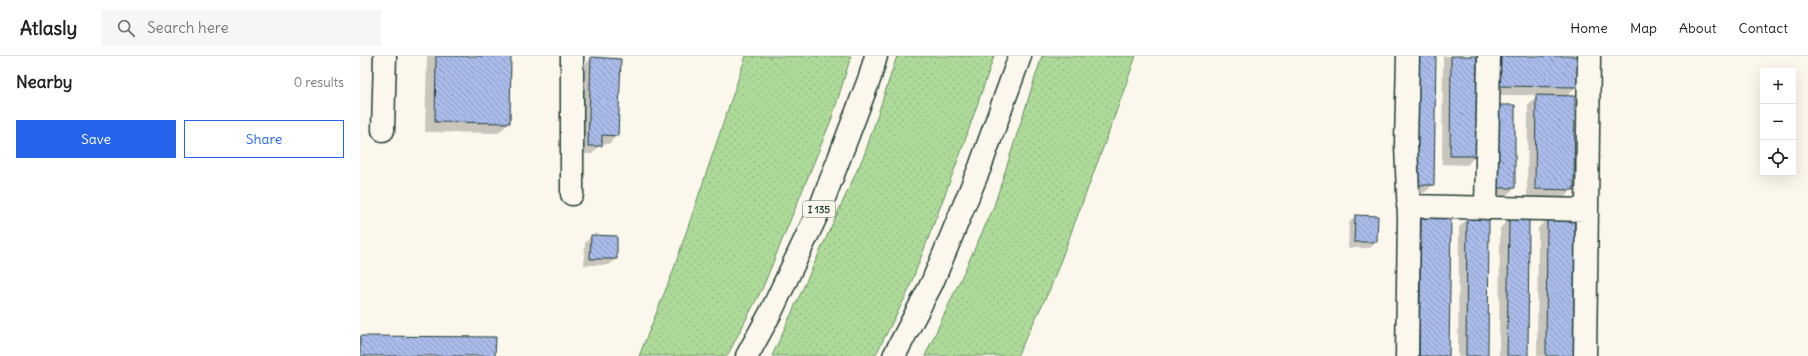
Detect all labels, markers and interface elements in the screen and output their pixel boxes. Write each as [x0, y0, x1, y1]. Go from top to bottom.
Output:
search box [101, 10, 381, 46]
text: Atlasly [20, 16, 77, 40]
icon: search [115, 17, 137, 39]
text: Search here [147, 18, 229, 37]
text: Home [1570, 19, 1608, 37]
text: Map [1630, 19, 1657, 37]
text: About [1679, 19, 1717, 37]
text: Contact [1739, 19, 1788, 37]
map controls [1760, 68, 1796, 176]
button: + [1760, 68, 1796, 104]
text: Nearby [16, 71, 72, 93]
text: 0 results [294, 74, 344, 91]
button: − [1760, 104, 1796, 140]
button: Save [16, 120, 176, 158]
button: Share [184, 120, 344, 158]
button: locate [1760, 140, 1796, 176]
road number: I 135 [803, 201, 835, 217]

